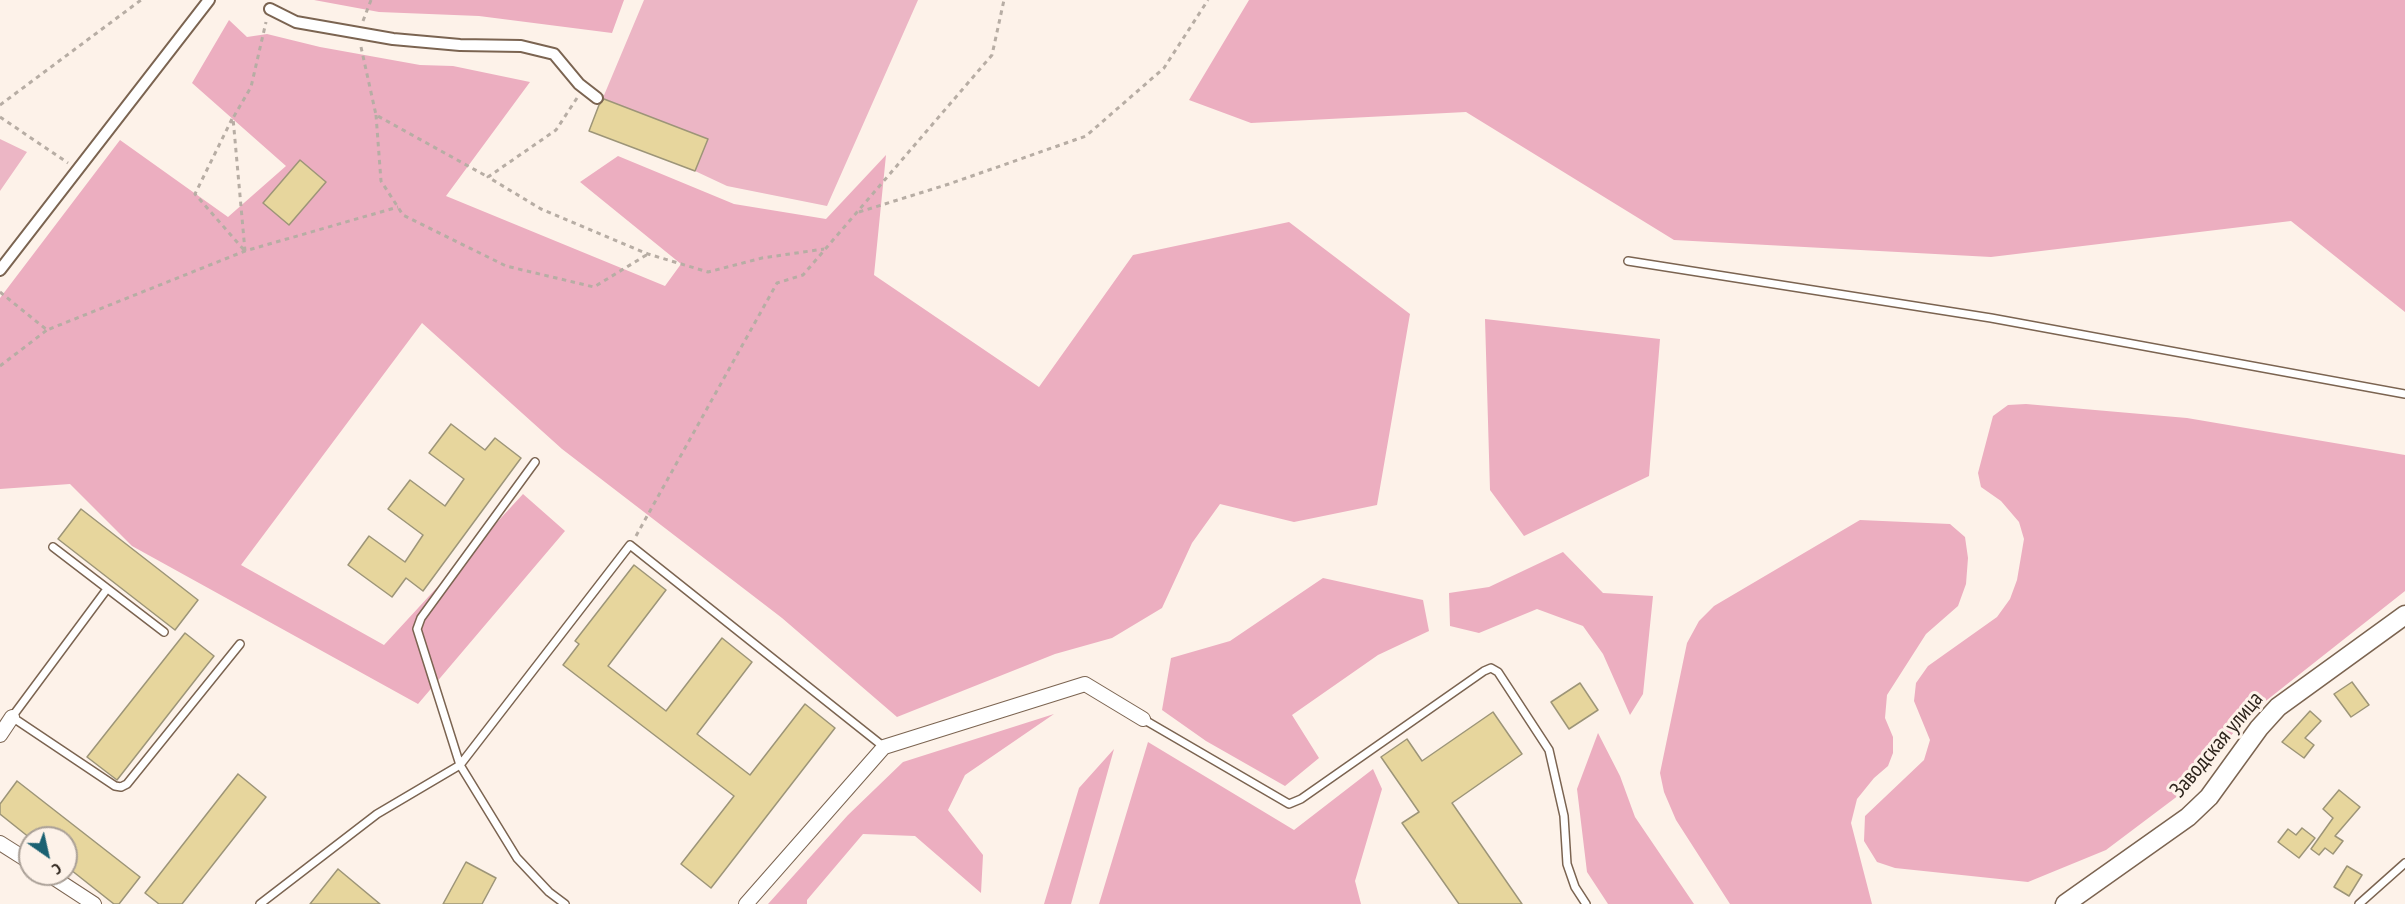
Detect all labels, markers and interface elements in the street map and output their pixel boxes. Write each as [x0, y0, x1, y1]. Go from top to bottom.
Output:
street label: Заводская улица [2165, 687, 2269, 803]
north arrow [18, 826, 78, 886]
text: С [48, 859, 66, 880]

